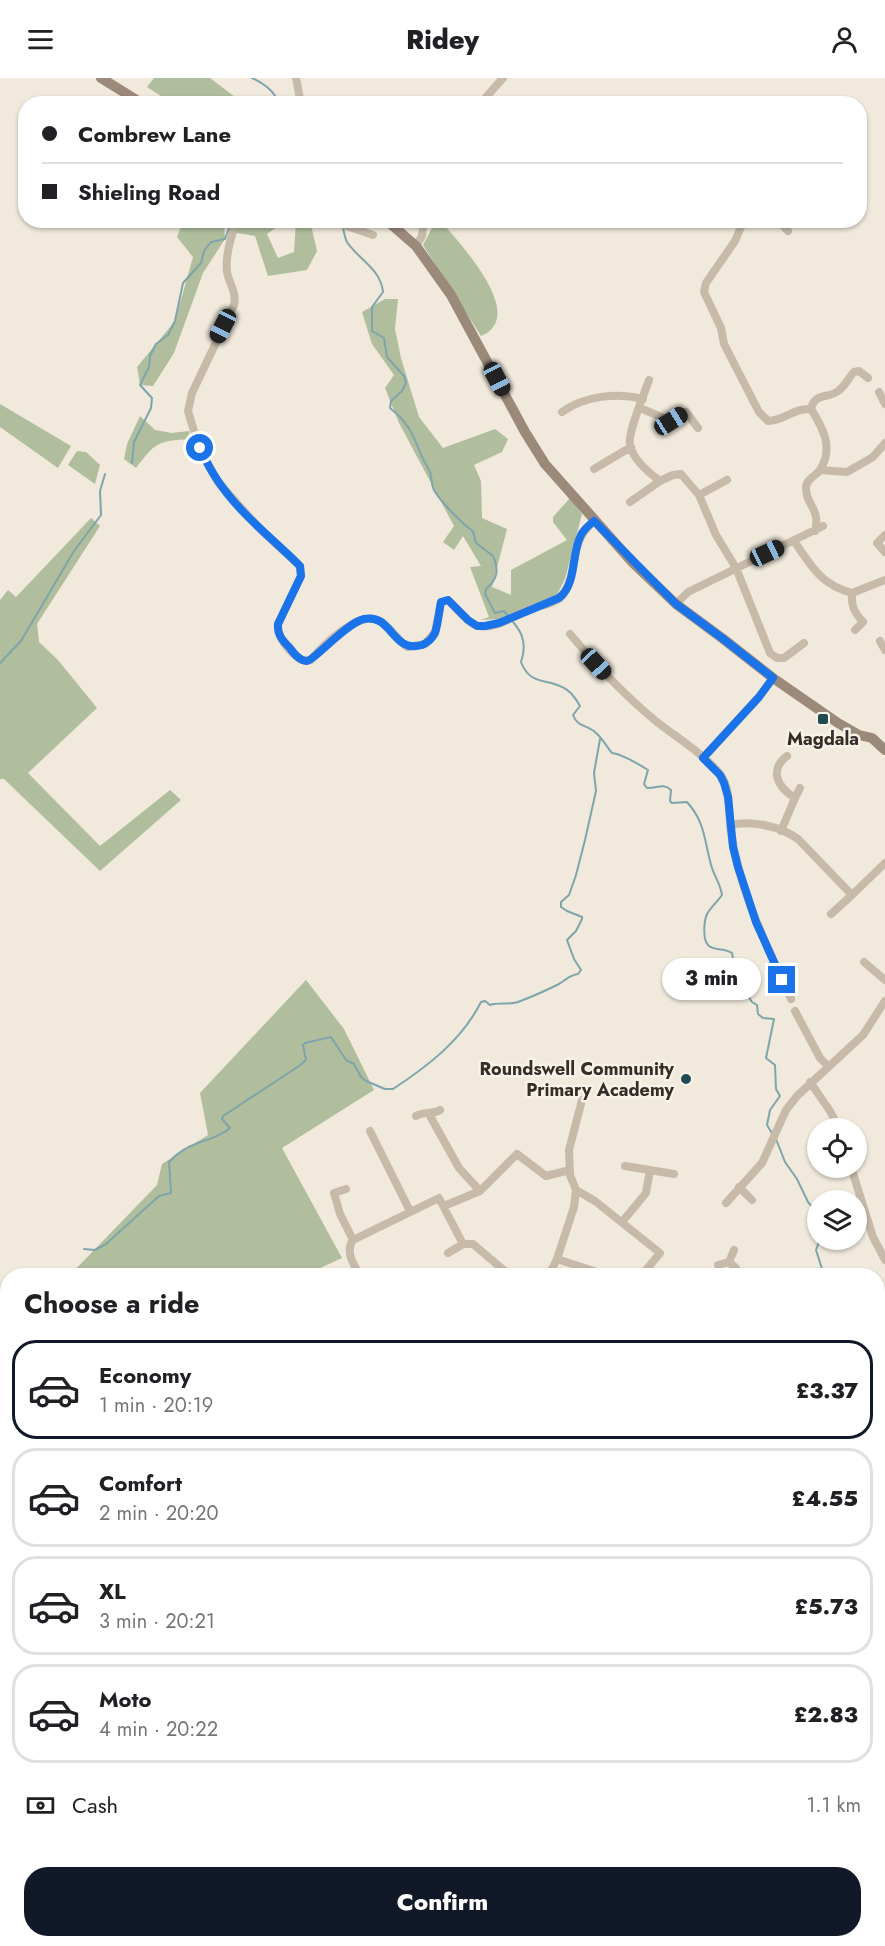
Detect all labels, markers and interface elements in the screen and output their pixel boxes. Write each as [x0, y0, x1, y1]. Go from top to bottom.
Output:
text: Ridey [406, 20, 479, 59]
icon: menu [24, 23, 57, 56]
icon: person [828, 23, 861, 56]
text: Combrew Lane [78, 118, 231, 150]
text: Shieling Road [78, 176, 220, 208]
car [207, 306, 239, 346]
car [481, 359, 513, 399]
car [651, 404, 691, 438]
route start [186, 434, 213, 461]
car [747, 537, 787, 569]
car [577, 645, 615, 683]
marker: Magdala [816, 712, 830, 726]
place label: Magdala [787, 726, 859, 752]
callout: 3 min [662, 959, 761, 1001]
text: 3 min [685, 964, 738, 993]
route end [768, 966, 795, 993]
place label: Roundswell Community Primary Academy [479, 1056, 675, 1103]
marker: Roundswell Community Primary Academy [679, 1072, 693, 1086]
map controls [807, 1118, 867, 1250]
button: locate [807, 1118, 867, 1178]
button: layers [807, 1190, 867, 1250]
text: Choose a ride [24, 1284, 199, 1323]
text: Economy [99, 1359, 191, 1391]
icon: car [27, 1363, 81, 1417]
text: £3.37 [796, 1374, 858, 1406]
text: 1 min · 20:19 [99, 1391, 213, 1420]
text: Comfort [99, 1467, 182, 1499]
icon: car [27, 1471, 81, 1525]
text: £4.55 [792, 1482, 858, 1514]
text: 2 min · 20:20 [99, 1499, 218, 1528]
text: XL [99, 1575, 126, 1607]
icon: car [27, 1579, 81, 1633]
text: £5.73 [794, 1590, 858, 1622]
text: 3 min · 20:21 [99, 1607, 215, 1636]
text: Moto [99, 1683, 152, 1715]
icon: car [27, 1687, 81, 1741]
text: £2.83 [794, 1698, 858, 1730]
text: 4 min · 20:22 [99, 1715, 218, 1744]
icon: cash [24, 1789, 57, 1822]
text: Cash [72, 1789, 118, 1821]
text: 1.1 km [807, 1791, 861, 1820]
button: Confirm [24, 1867, 861, 1936]

